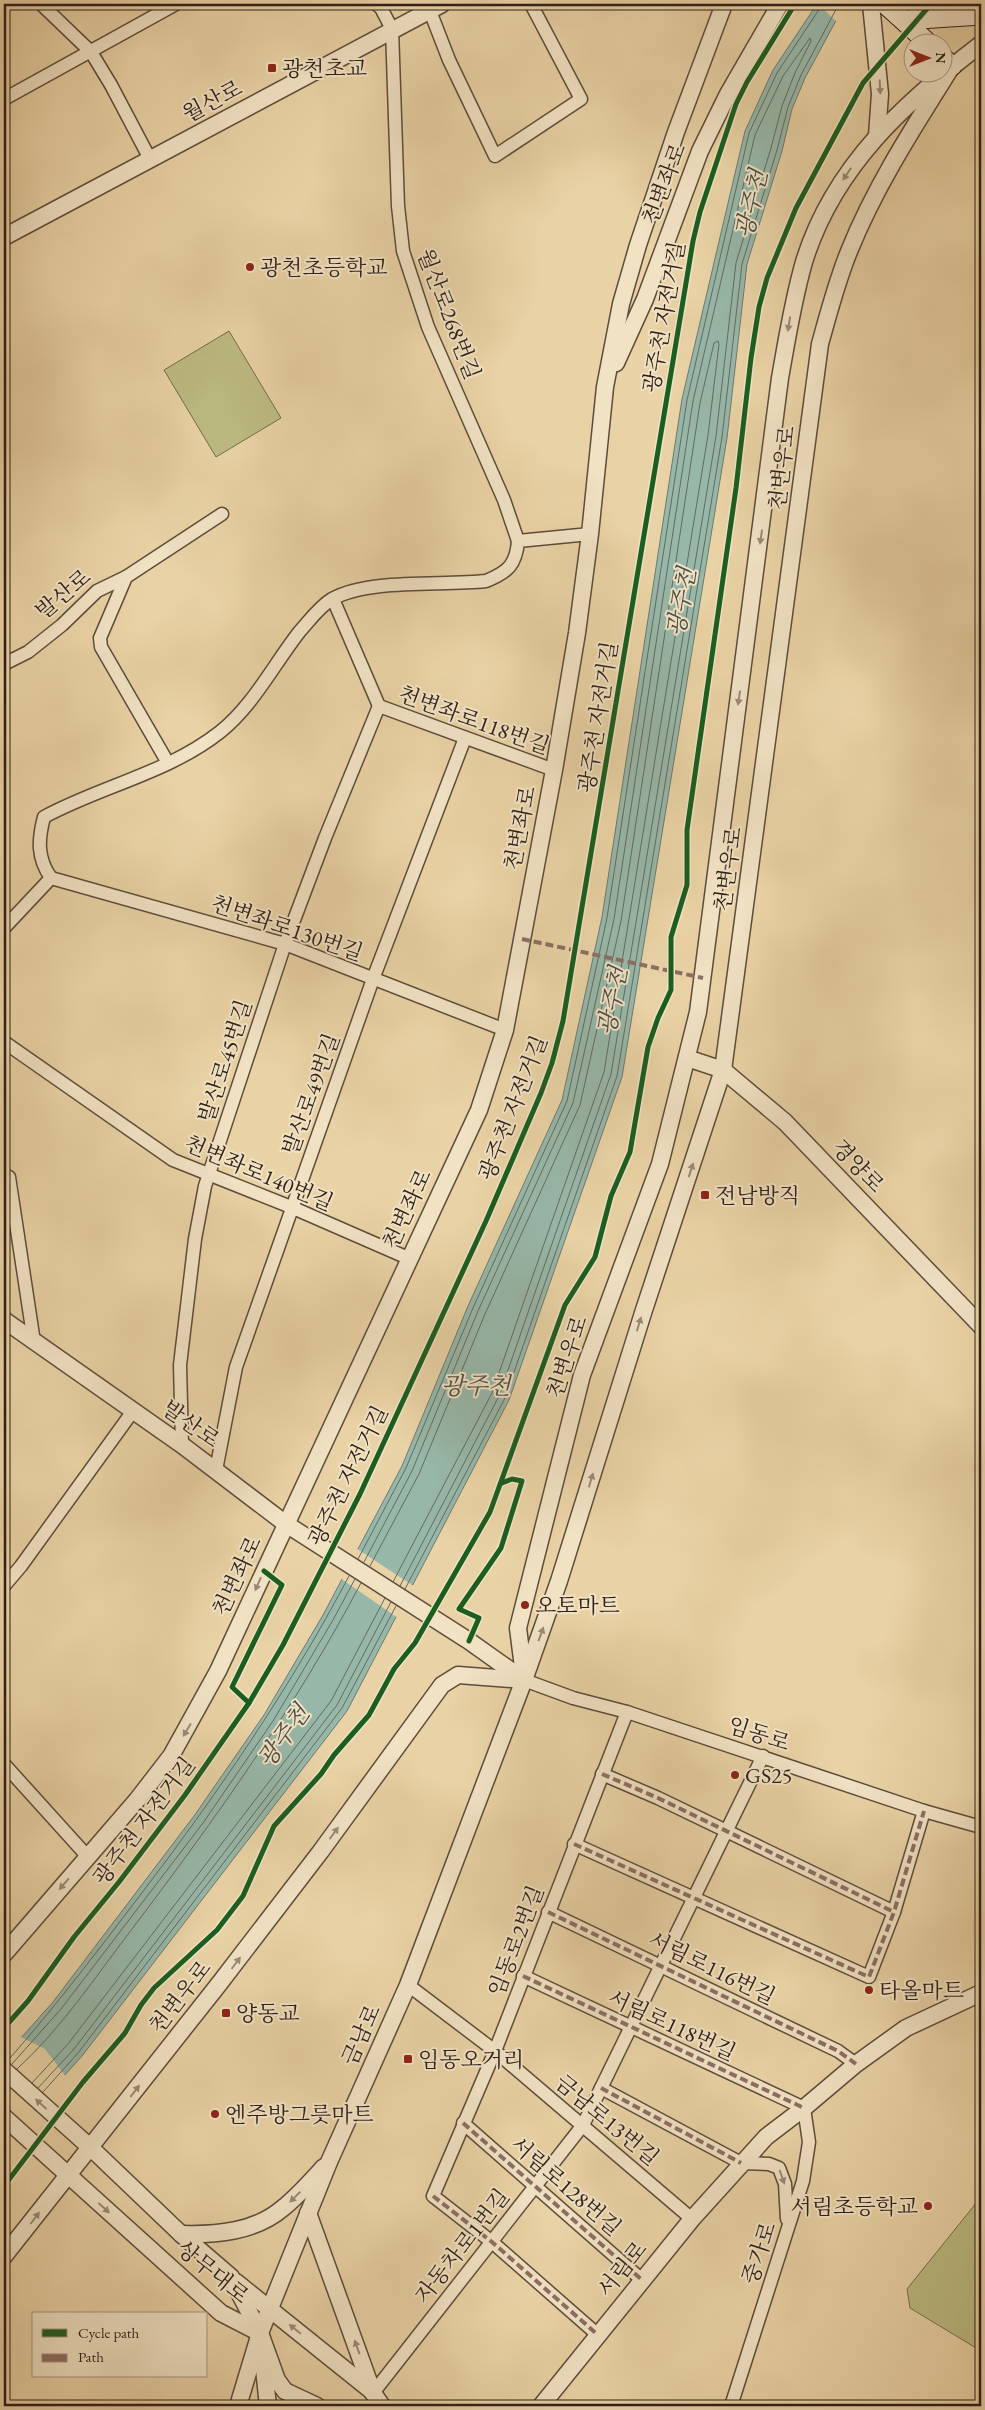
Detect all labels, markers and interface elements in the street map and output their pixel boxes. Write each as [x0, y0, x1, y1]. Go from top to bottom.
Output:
north arrow [902, 32, 952, 82]
text: N [932, 52, 950, 64]
place label: 광천초교 [282, 54, 367, 83]
marker: 광천초교 [266, 62, 278, 74]
street label: 월산로 [177, 73, 247, 129]
one-way arrow [876, 79, 884, 95]
street label: 천변좌로 [635, 139, 693, 229]
water label: 광주천 [728, 165, 774, 241]
one-way arrow [842, 167, 852, 181]
street label: 광주천 자전거길 [636, 239, 692, 395]
street label: 월산로268번길 [411, 244, 487, 384]
place label: 광천초등학교 [260, 253, 388, 282]
marker: 광천초등학교 [244, 261, 256, 273]
one-way arrow [785, 317, 793, 333]
street label: 천변우로 [762, 424, 802, 512]
one-way arrow [757, 530, 765, 546]
street label: 발산로 [29, 562, 97, 626]
water label: 광주천 [660, 563, 703, 639]
street label: 광주천 자전거길 [572, 639, 624, 795]
street label: 천변좌로118번길 [394, 679, 554, 761]
one-way arrow [735, 691, 743, 707]
street label: 천변좌로 [498, 784, 542, 872]
street label: 천변우로 [708, 825, 748, 913]
street label: 천변좌로130번길 [207, 888, 367, 968]
water label: 광주천 [590, 962, 634, 1038]
street label: 발산로45번길 [192, 996, 258, 1126]
street label: 발산로49번길 [276, 1029, 346, 1159]
street label: 광주천 자전거길 [472, 1031, 554, 1185]
street label: 천변좌로140번길 [180, 1129, 338, 1217]
street label: 경양로 [825, 1133, 891, 1199]
one-way arrow [688, 1163, 695, 1178]
street label: 천변좌로 [376, 1164, 438, 1254]
place label: 전남방직 [715, 1181, 800, 1210]
marker: 전남방직 [699, 1189, 711, 1201]
street label: 천변우로 [540, 1312, 594, 1402]
one-way arrow [636, 1317, 644, 1332]
water label: 광주천 [441, 1370, 513, 1401]
street label: 발산로 [157, 1394, 225, 1454]
street label: 광주천 자전거길 [301, 1401, 395, 1551]
one-way arrow [588, 1472, 595, 1487]
street label: 천변좌로 [206, 1531, 268, 1621]
one-way arrow [253, 1577, 261, 1591]
place label: 오토마트 [535, 1591, 620, 1620]
marker: 오토마트 [519, 1599, 531, 1611]
one-way arrow [537, 1626, 545, 1641]
water label: 광주천 [250, 1697, 317, 1773]
street label: 임동로 [724, 1710, 794, 1758]
one-way arrow [182, 1723, 191, 1736]
street label: 광주천 자전거길 [86, 1751, 202, 1891]
place label: GS25 [745, 1761, 792, 1790]
marker: GS25 [729, 1769, 741, 1781]
one-way arrow [329, 1826, 339, 1840]
one-way arrow [59, 1878, 70, 1891]
street label: 임동로2번길 [482, 1881, 550, 2001]
street label: 서림로116번길 [644, 1925, 780, 2011]
street label: 천변우로 [142, 1955, 218, 2039]
one-way arrow [230, 1957, 241, 1970]
place label: 타올마트 [879, 1976, 964, 2005]
street label: 서림로118번길 [603, 1983, 741, 2067]
marker: 타올마트 [863, 1984, 875, 1996]
place label: 양동교 [236, 1999, 300, 2028]
street label: 금남로 [335, 2000, 387, 2070]
marker: 양동교 [220, 2007, 232, 2019]
place label: 임동오거리 [418, 2045, 524, 2074]
marker: 임동오거리 [402, 2053, 414, 2065]
street label: 금남로13번길 [549, 2068, 665, 2172]
one-way arrow [130, 2084, 141, 2097]
one-way arrow [35, 2098, 48, 2109]
place label: 엔주방그릇마트 [225, 2100, 374, 2129]
marker: 엔주방그릇마트 [209, 2108, 221, 2120]
street label: 서림로128번길 [504, 2130, 628, 2242]
one-way arrow [778, 2170, 786, 2185]
street label: 자동차로1번길 [408, 2183, 516, 2309]
one-way arrow [289, 2190, 301, 2202]
place label: 서림초등학교 [790, 2192, 918, 2221]
marker: 서림초등학교 [922, 2200, 934, 2212]
one-way arrow [98, 2202, 110, 2214]
one-way arrow [30, 2211, 40, 2225]
street label: 중가로 [735, 2218, 783, 2288]
street label: 상무대로 [171, 2234, 255, 2310]
street label: 서림로 [591, 2235, 653, 2303]
legend [32, 2312, 208, 2378]
text: Cycle path [78, 2323, 140, 2342]
one-way arrow [288, 2323, 301, 2334]
one-way arrow [353, 2339, 361, 2354]
text: Path [78, 2347, 104, 2366]

